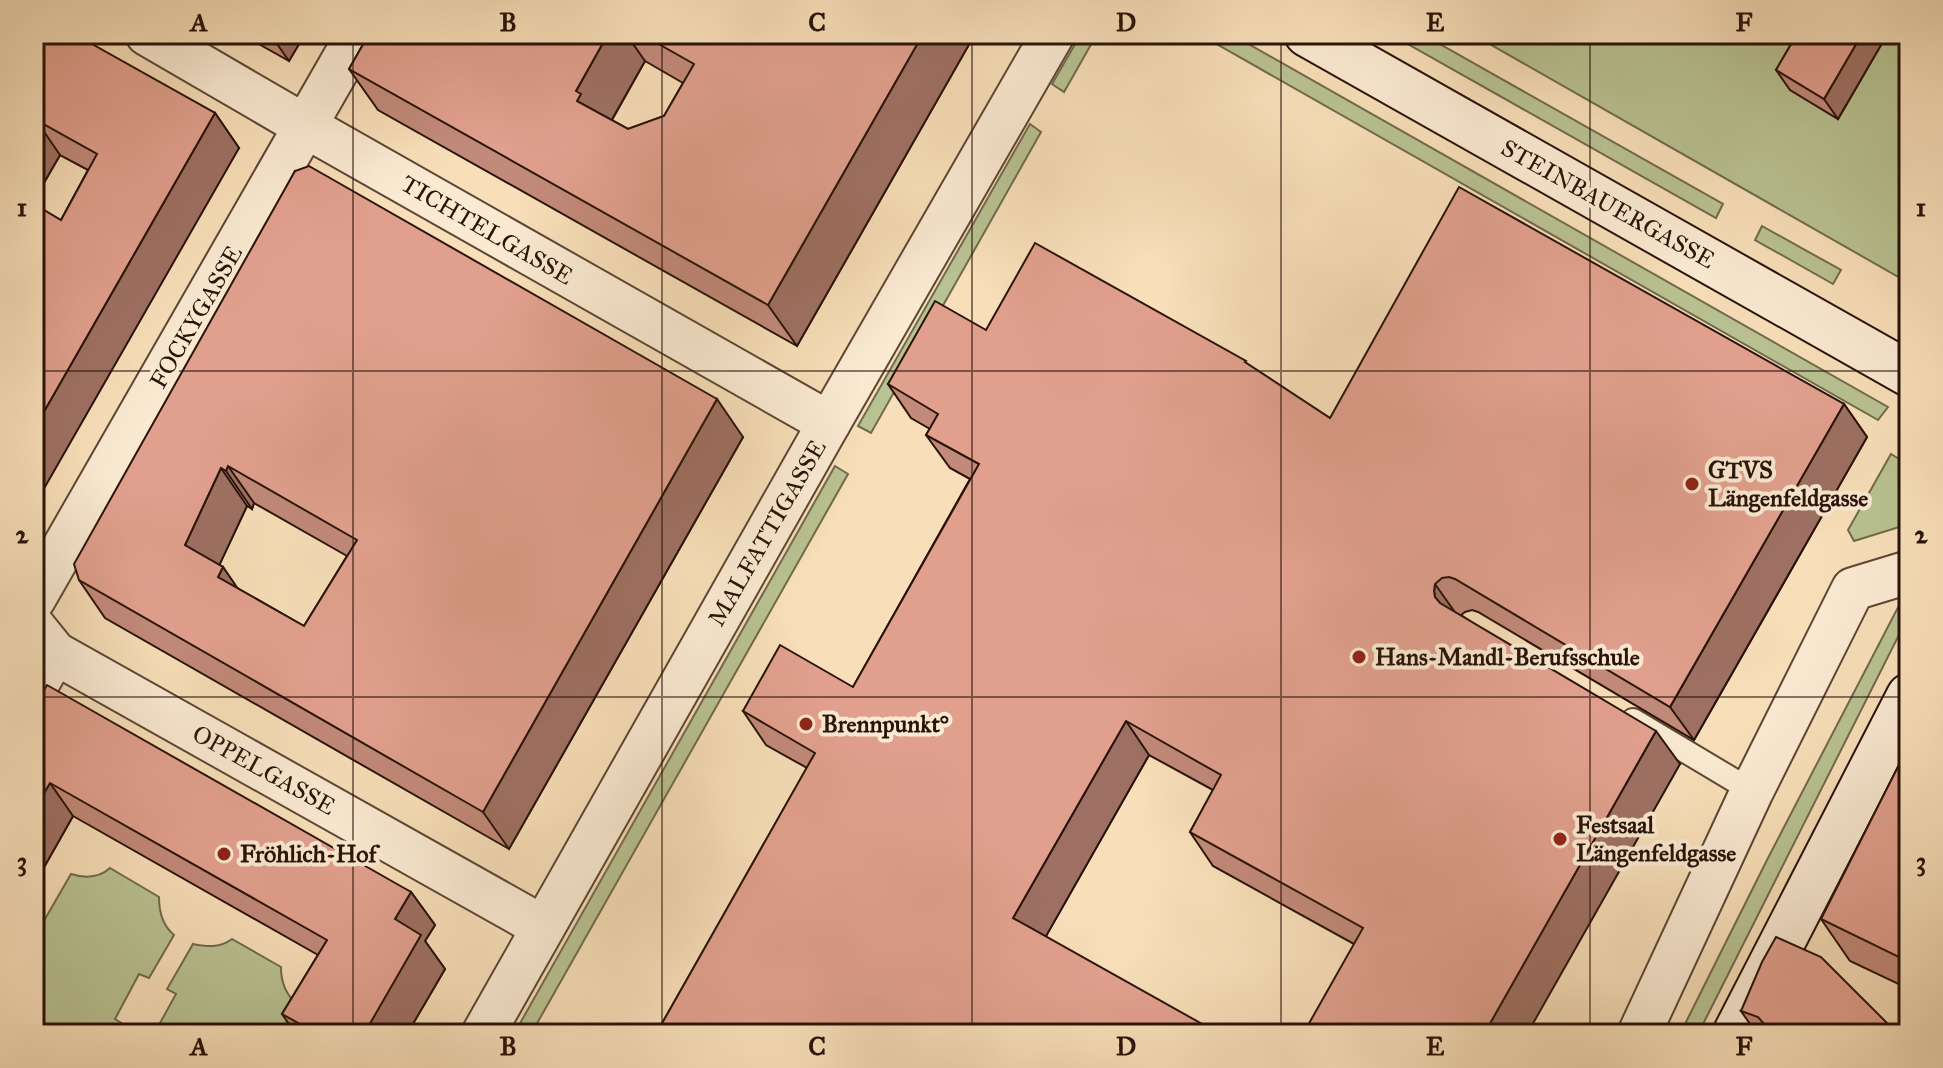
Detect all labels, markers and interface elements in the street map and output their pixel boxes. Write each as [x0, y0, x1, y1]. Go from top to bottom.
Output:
text: A [188, 6, 208, 38]
text: B [499, 6, 517, 38]
text: C [808, 6, 826, 38]
text: D [1116, 6, 1136, 38]
text: E [1426, 6, 1445, 38]
text: F [1736, 6, 1753, 38]
street label: STEINBAUERGASSE [1496, 133, 1720, 275]
street label: TICHTELGASSE [396, 169, 578, 291]
text: 1 [17, 191, 27, 223]
text: 1 [1916, 191, 1926, 223]
street label: FOCKYGASSE [143, 240, 249, 394]
street label: MALFATTIGASSE [701, 434, 833, 632]
place label: GTVS Längenfeldgasse [1708, 455, 1868, 513]
marker: GTVS Längenfeldgasse [1683, 475, 1701, 493]
text: 2 [16, 518, 30, 550]
text: 2 [1915, 518, 1929, 550]
place label: Hans-Mandl-Berufsschule [1375, 642, 1640, 672]
marker: Hans-Mandl-Berufsschule [1350, 648, 1368, 666]
place label: Brennpunkt° [822, 709, 949, 739]
marker: Brennpunkt° [797, 715, 815, 733]
street label: OPPELGASSE [187, 718, 341, 822]
place label: Festsaal Längenfeldgasse [1576, 810, 1736, 868]
marker: Festsaal Längenfeldgasse [1551, 830, 1569, 848]
place label: Fröhlich-Hof [240, 839, 380, 869]
text: 3 [17, 845, 27, 877]
marker: Fröhlich-Hof [215, 845, 233, 863]
text: 3 [1916, 845, 1926, 877]
text: A [188, 1030, 208, 1062]
text: B [499, 1030, 517, 1062]
text: C [808, 1030, 826, 1062]
text: D [1116, 1030, 1136, 1062]
text: E [1426, 1030, 1445, 1062]
text: F [1736, 1030, 1753, 1062]

